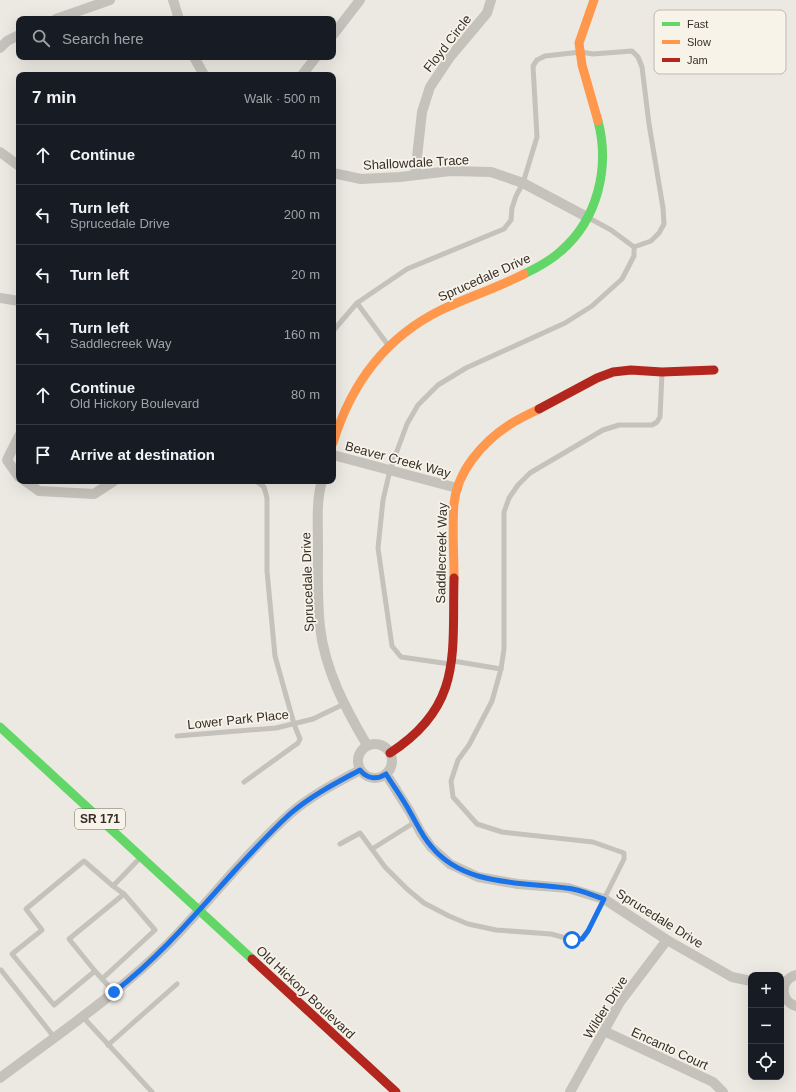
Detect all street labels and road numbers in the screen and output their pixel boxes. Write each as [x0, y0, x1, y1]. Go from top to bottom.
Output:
street label: Floyd Circle [420, 12, 474, 75]
street label: Shallowdale Trace [363, 152, 469, 173]
street label: Sprucedale Drive [436, 250, 533, 305]
street label: Beaver Creek Way [343, 438, 453, 481]
street label: Saddlecreek Way [433, 502, 450, 604]
street label: Sprucedale Drive [298, 532, 317, 632]
street label: Lower Park Place [187, 707, 290, 732]
road number: SR 171 [75, 809, 125, 829]
street label: Sprucedale Drive [613, 886, 706, 951]
street label: Old Hickory Boulevard [253, 943, 358, 1042]
street label: Wilder Drive [580, 973, 631, 1041]
street label: Encanto Court [629, 1024, 711, 1073]

